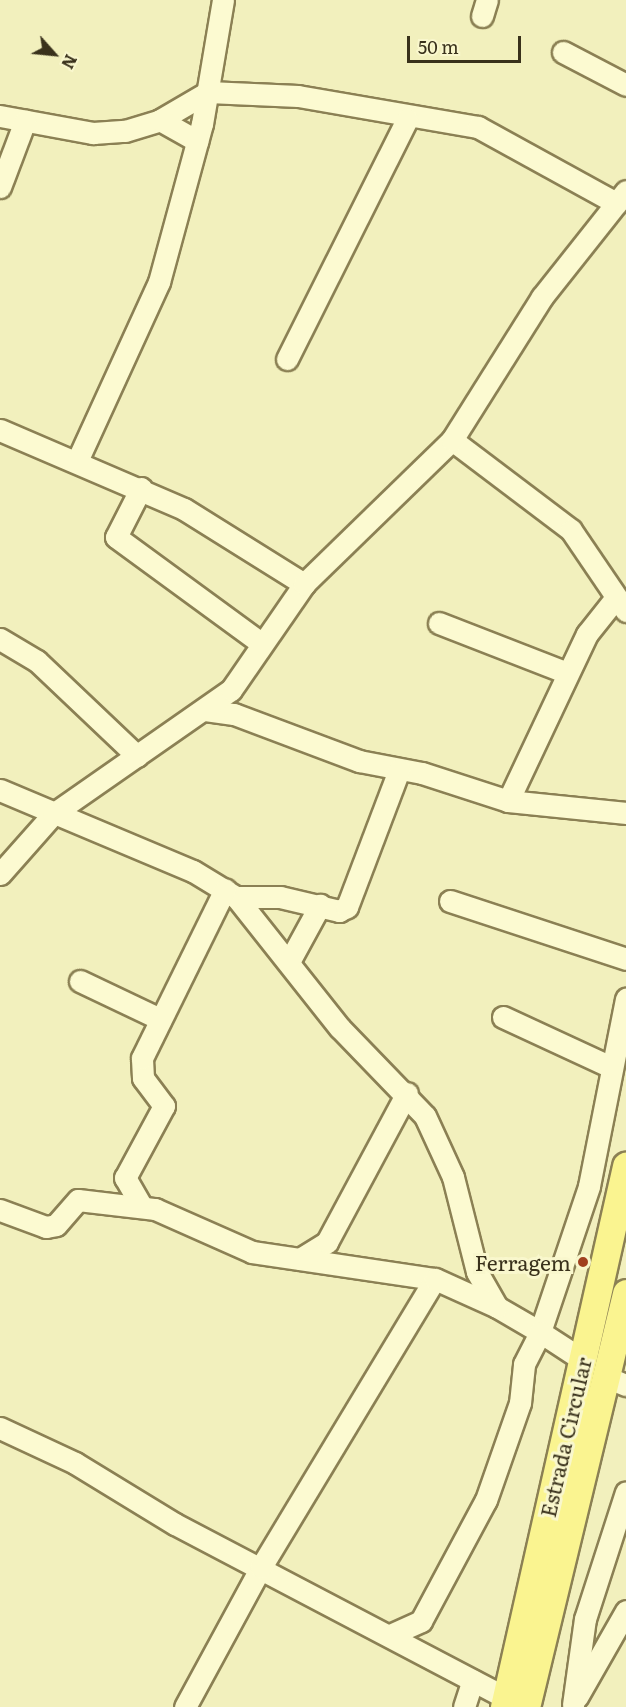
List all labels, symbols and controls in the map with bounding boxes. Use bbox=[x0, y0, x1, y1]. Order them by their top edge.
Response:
north arrow bbox=[24, 24, 84, 84]
scale bar bbox=[410, 24, 524, 62]
text: 50 m bbox=[418, 33, 459, 60]
text: N bbox=[56, 51, 84, 74]
place label: Ferragem bbox=[475, 1249, 571, 1275]
marker: Ferragem bbox=[576, 1255, 590, 1269]
street label: Estrada Circular bbox=[534, 1355, 596, 1519]

